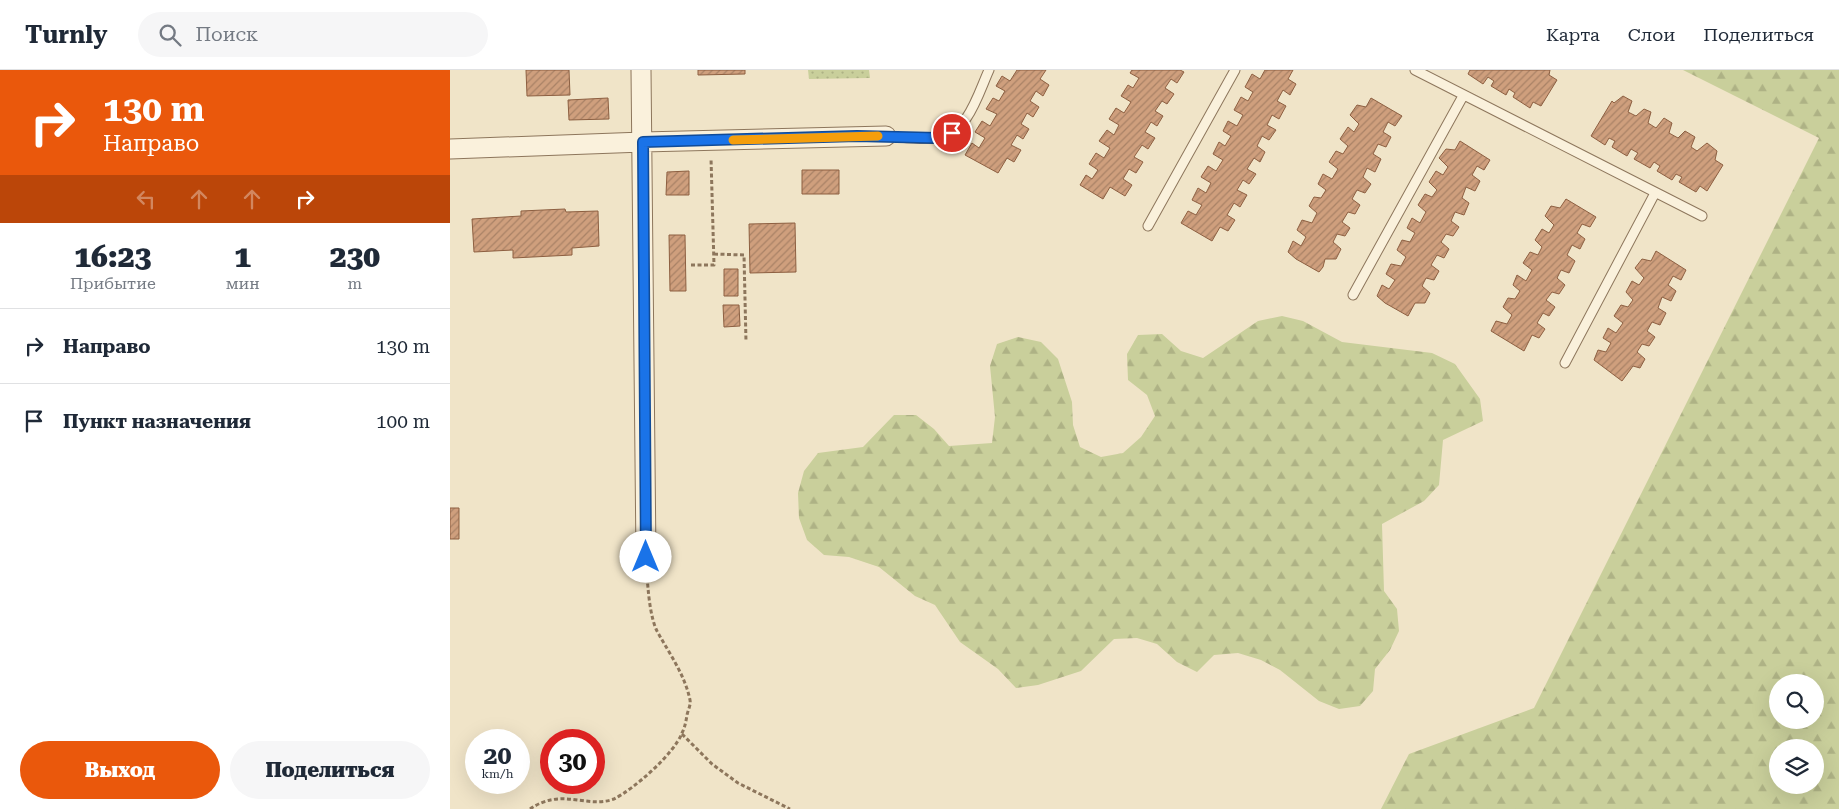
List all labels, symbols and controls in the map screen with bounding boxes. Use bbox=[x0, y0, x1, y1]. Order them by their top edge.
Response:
search box bbox=[138, 12, 488, 57]
text: Turnly bbox=[25, 21, 108, 49]
icon: search bbox=[156, 21, 184, 49]
text: Поиск bbox=[196, 23, 258, 46]
text: Карта bbox=[1546, 24, 1600, 45]
text: Слои bbox=[1628, 24, 1675, 45]
text: Поделиться bbox=[1703, 24, 1814, 45]
text: 130 m bbox=[103, 89, 204, 130]
icon: right bbox=[20, 90, 85, 155]
pin bbox=[931, 112, 973, 154]
icon: arrive bbox=[938, 119, 966, 147]
text: Направо bbox=[103, 131, 199, 156]
icon: left bbox=[132, 185, 160, 213]
icon: ahead bbox=[185, 185, 213, 213]
icon: ahead bbox=[238, 185, 266, 213]
icon: right bbox=[291, 185, 319, 213]
text: 16:23 bbox=[74, 239, 151, 274]
text: 1 bbox=[234, 239, 251, 274]
text: 230 bbox=[330, 239, 380, 274]
text: Прибытие bbox=[70, 274, 156, 293]
text: мин bbox=[226, 274, 260, 293]
text: m bbox=[348, 274, 362, 293]
icon: right bbox=[20, 332, 48, 360]
text: Направо bbox=[63, 335, 150, 358]
text: 130 m bbox=[376, 335, 430, 358]
icon: arrive bbox=[20, 407, 48, 435]
text: Пункт назначения bbox=[63, 410, 251, 433]
text: 100 m bbox=[376, 410, 430, 433]
position arrow bbox=[619, 530, 671, 582]
map controls bbox=[1769, 674, 1824, 794]
button: search bbox=[1769, 674, 1824, 729]
speed limit sign: 30 bbox=[540, 729, 605, 794]
button: layers bbox=[1769, 739, 1824, 794]
button: Выход bbox=[20, 741, 220, 799]
button: Поделиться bbox=[230, 741, 430, 799]
text: 20 bbox=[483, 741, 512, 770]
text: km/h bbox=[481, 767, 514, 781]

